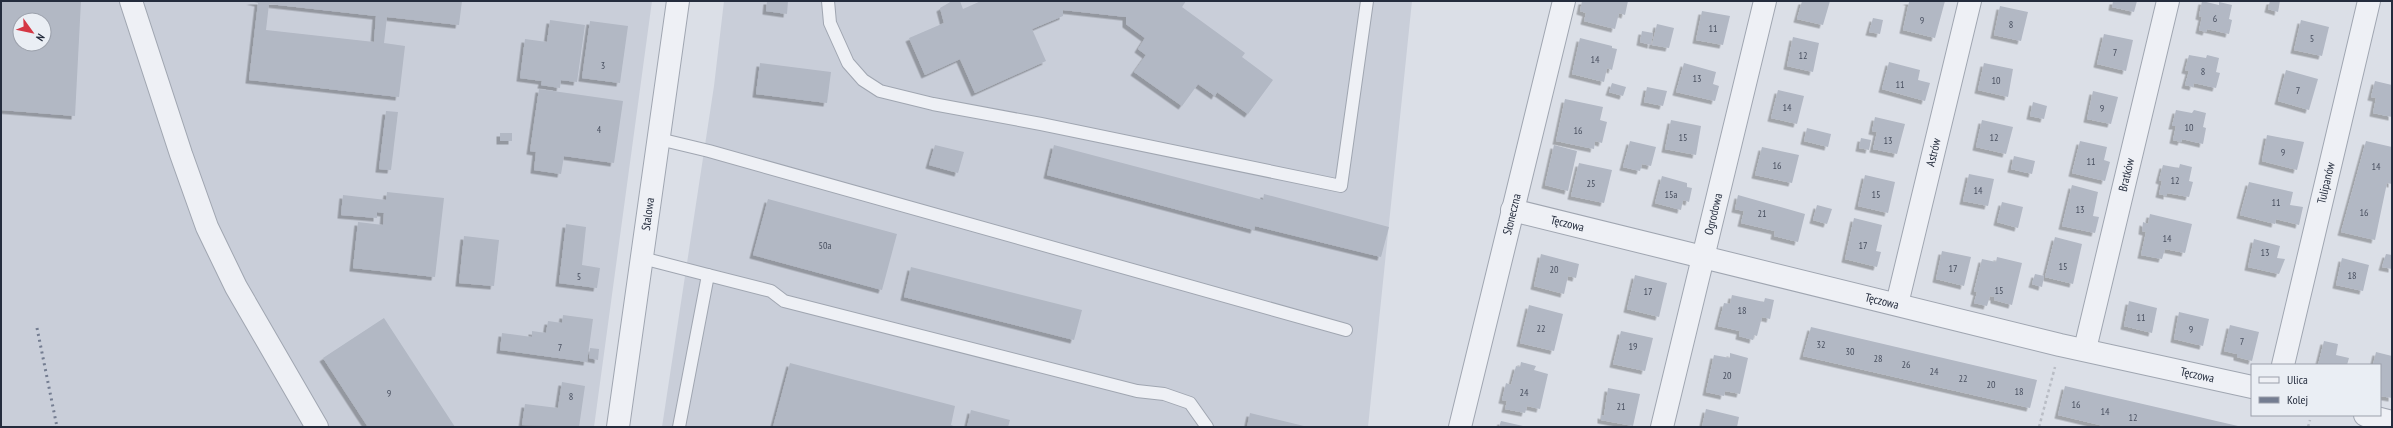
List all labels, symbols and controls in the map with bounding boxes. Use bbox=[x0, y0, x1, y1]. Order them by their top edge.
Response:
north arrow bbox=[12, 12, 52, 52]
house number: 6 bbox=[2213, 12, 2218, 25]
house number: 9 bbox=[1920, 14, 1924, 27]
house number: 8 bbox=[2009, 18, 2013, 31]
house number: 11 bbox=[1709, 22, 1718, 35]
text: N bbox=[33, 31, 48, 44]
house number: 5 bbox=[2310, 32, 2314, 45]
house number: 7 bbox=[2113, 46, 2117, 59]
house number: 12 bbox=[1799, 49, 1808, 62]
house number: 14 bbox=[1591, 53, 1600, 66]
house number: 3 bbox=[601, 59, 605, 72]
house number: 8 bbox=[2201, 65, 2205, 78]
house number: 13 bbox=[1693, 72, 1702, 85]
house number: 10 bbox=[1992, 74, 2001, 87]
house number: 11 bbox=[1896, 78, 1905, 91]
house number: 7 bbox=[2296, 84, 2300, 97]
house number: 14 bbox=[1783, 101, 1792, 114]
house number: 9 bbox=[2100, 102, 2104, 115]
house number: 10 bbox=[2185, 121, 2194, 134]
house number: 4 bbox=[597, 123, 602, 136]
house number: 16 bbox=[1574, 124, 1583, 137]
house number: 15 bbox=[1679, 131, 1688, 144]
house number: 12 bbox=[1990, 131, 1999, 144]
house number: 13 bbox=[1884, 134, 1893, 147]
street label: Astrów bbox=[1922, 136, 1944, 168]
house number: 9 bbox=[2281, 146, 2285, 159]
house number: 11 bbox=[2087, 155, 2096, 168]
street label: Bratków bbox=[2115, 156, 2137, 193]
house number: 16 bbox=[1773, 159, 1782, 172]
street label: Tulipanów bbox=[2313, 160, 2338, 205]
house number: 14 bbox=[2372, 160, 2381, 173]
house number: 12 bbox=[2171, 174, 2180, 187]
house number: 25 bbox=[1587, 177, 1596, 190]
house number: 14 bbox=[1974, 184, 1983, 197]
house number: 15a bbox=[1665, 188, 1678, 201]
house number: 15 bbox=[1872, 188, 1881, 201]
street label: Ogrodowa bbox=[1701, 191, 1725, 236]
street label: Słoneczna bbox=[1499, 192, 1524, 236]
street label: Stalowa bbox=[638, 196, 657, 231]
house number: 11 bbox=[2272, 196, 2281, 209]
house number: 13 bbox=[2076, 203, 2085, 216]
house number: 16 bbox=[2360, 206, 2369, 219]
house number: 21 bbox=[1758, 207, 1767, 220]
street label: Tęczowa bbox=[1549, 212, 1586, 235]
house number: 14 bbox=[2163, 232, 2172, 245]
house number: 50a bbox=[819, 239, 832, 252]
house number: 17 bbox=[1859, 239, 1868, 252]
house number: 13 bbox=[2261, 246, 2270, 259]
house number: 15 bbox=[2059, 260, 2068, 273]
house number: 17 bbox=[1949, 262, 1958, 275]
house number: 20 bbox=[1550, 263, 1559, 276]
house number: 18 bbox=[2348, 269, 2357, 282]
house number: 5 bbox=[577, 270, 581, 283]
house number: 15 bbox=[1995, 284, 2004, 297]
house number: 17 bbox=[1644, 285, 1653, 298]
street label: Tęczowa bbox=[1864, 289, 1901, 312]
house number: 18 bbox=[1738, 304, 1747, 317]
house number: 11 bbox=[2137, 311, 2146, 324]
house number: 22 bbox=[1537, 322, 1546, 335]
house number: 9 bbox=[2189, 323, 2193, 336]
house number: 7 bbox=[2240, 335, 2244, 348]
house number: 32 bbox=[1817, 338, 1826, 351]
house number: 19 bbox=[1629, 340, 1638, 353]
house number: 7 bbox=[558, 341, 562, 354]
house number: 30 bbox=[1846, 345, 1855, 358]
house number: 28 bbox=[1874, 352, 1883, 365]
house number: 26 bbox=[1902, 358, 1911, 371]
street label: Tęczowa bbox=[2179, 364, 2216, 386]
legend bbox=[2251, 364, 2381, 416]
house number: 24 bbox=[1930, 365, 1939, 378]
house number: 20 bbox=[1723, 369, 1732, 382]
house number: 22 bbox=[1959, 372, 1968, 385]
text: Ulica bbox=[2287, 372, 2308, 387]
house number: 20 bbox=[1987, 378, 1996, 391]
house number: 18 bbox=[2015, 385, 2024, 398]
house number: 24 bbox=[1520, 386, 1529, 399]
house number: 9 bbox=[387, 387, 391, 400]
house number: 8 bbox=[569, 390, 573, 403]
text: Kolej bbox=[2287, 392, 2308, 407]
house number: 16 bbox=[2072, 398, 2081, 411]
house number: 21 bbox=[1617, 400, 1626, 413]
house number: 14 bbox=[2101, 405, 2110, 418]
house number: 12 bbox=[2129, 411, 2138, 424]

